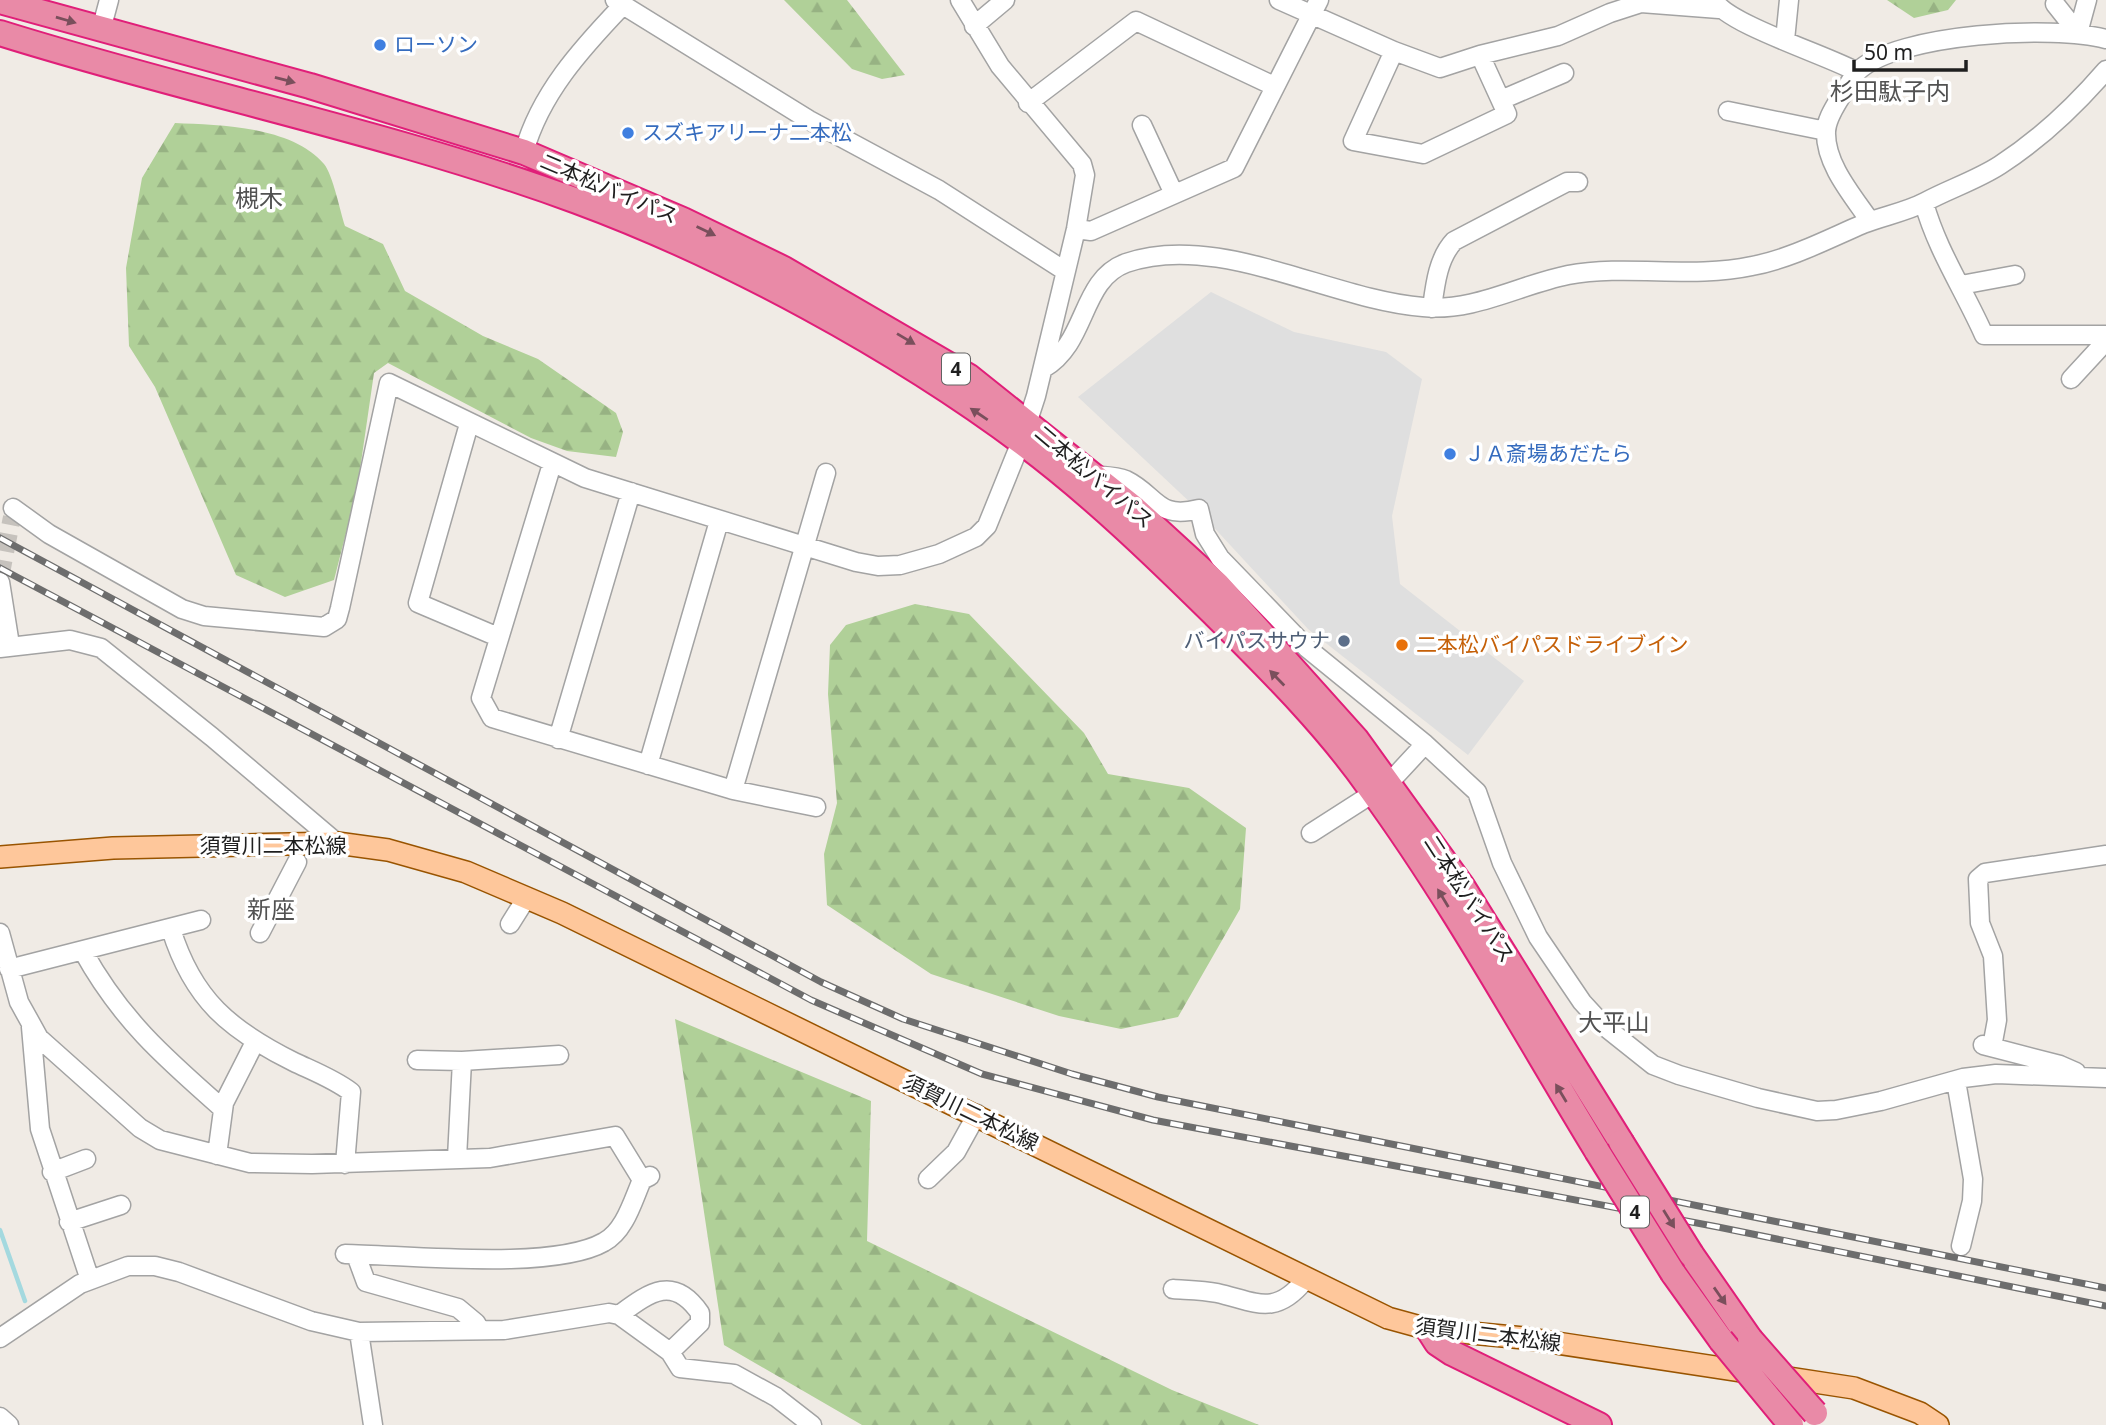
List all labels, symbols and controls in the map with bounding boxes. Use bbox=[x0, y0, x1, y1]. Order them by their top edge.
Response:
one-way arrow bbox=[55, 16, 76, 26]
scale bar bbox=[1854, 28, 1966, 72]
place label: ローソン bbox=[394, 30, 478, 58]
marker: ローソン bbox=[372, 37, 388, 53]
text: 50 m bbox=[1864, 38, 1913, 66]
district label: 杉田駄子内 bbox=[1830, 74, 1950, 107]
one-way arrow bbox=[275, 75, 296, 85]
place label: スズキアリーナ二本松 bbox=[642, 118, 852, 146]
marker: スズキアリーナ二本松 bbox=[620, 125, 636, 141]
street label: 二本松バイパス bbox=[536, 147, 682, 230]
district label: 槻木 bbox=[235, 181, 283, 214]
one-way arrow bbox=[696, 226, 716, 237]
one-way arrow bbox=[896, 333, 915, 346]
road number: 4 bbox=[942, 354, 970, 384]
one-way arrow bbox=[970, 407, 988, 421]
street label: 二本松バイパス bbox=[1029, 418, 1160, 534]
place label: ＪＡ斎場あだたら bbox=[1464, 439, 1632, 467]
marker: ＪＡ斎場あだたら bbox=[1442, 446, 1458, 462]
place label: バイパスサウナ bbox=[1183, 626, 1330, 654]
place label: 二本松バイパスドライブイン bbox=[1416, 630, 1689, 658]
marker: バイパスサウナ bbox=[1336, 633, 1352, 649]
marker: 二本松バイパスドライブイン bbox=[1394, 637, 1410, 653]
one-way arrow bbox=[1270, 670, 1286, 687]
street label: 二本松バイパス bbox=[1418, 829, 1522, 968]
street label: 須賀川二本松線 bbox=[200, 831, 347, 859]
one-way arrow bbox=[1436, 889, 1449, 908]
district label: 新座 bbox=[247, 892, 295, 925]
district label: 大平山 bbox=[1578, 1005, 1650, 1038]
street label: 須賀川二本松線 bbox=[899, 1067, 1044, 1157]
one-way arrow bbox=[1555, 1083, 1568, 1102]
road number: 4 bbox=[1621, 1196, 1649, 1228]
one-way arrow bbox=[1662, 1209, 1675, 1228]
one-way arrow bbox=[1713, 1287, 1727, 1305]
street label: 須賀川二本松線 bbox=[1413, 1311, 1563, 1357]

